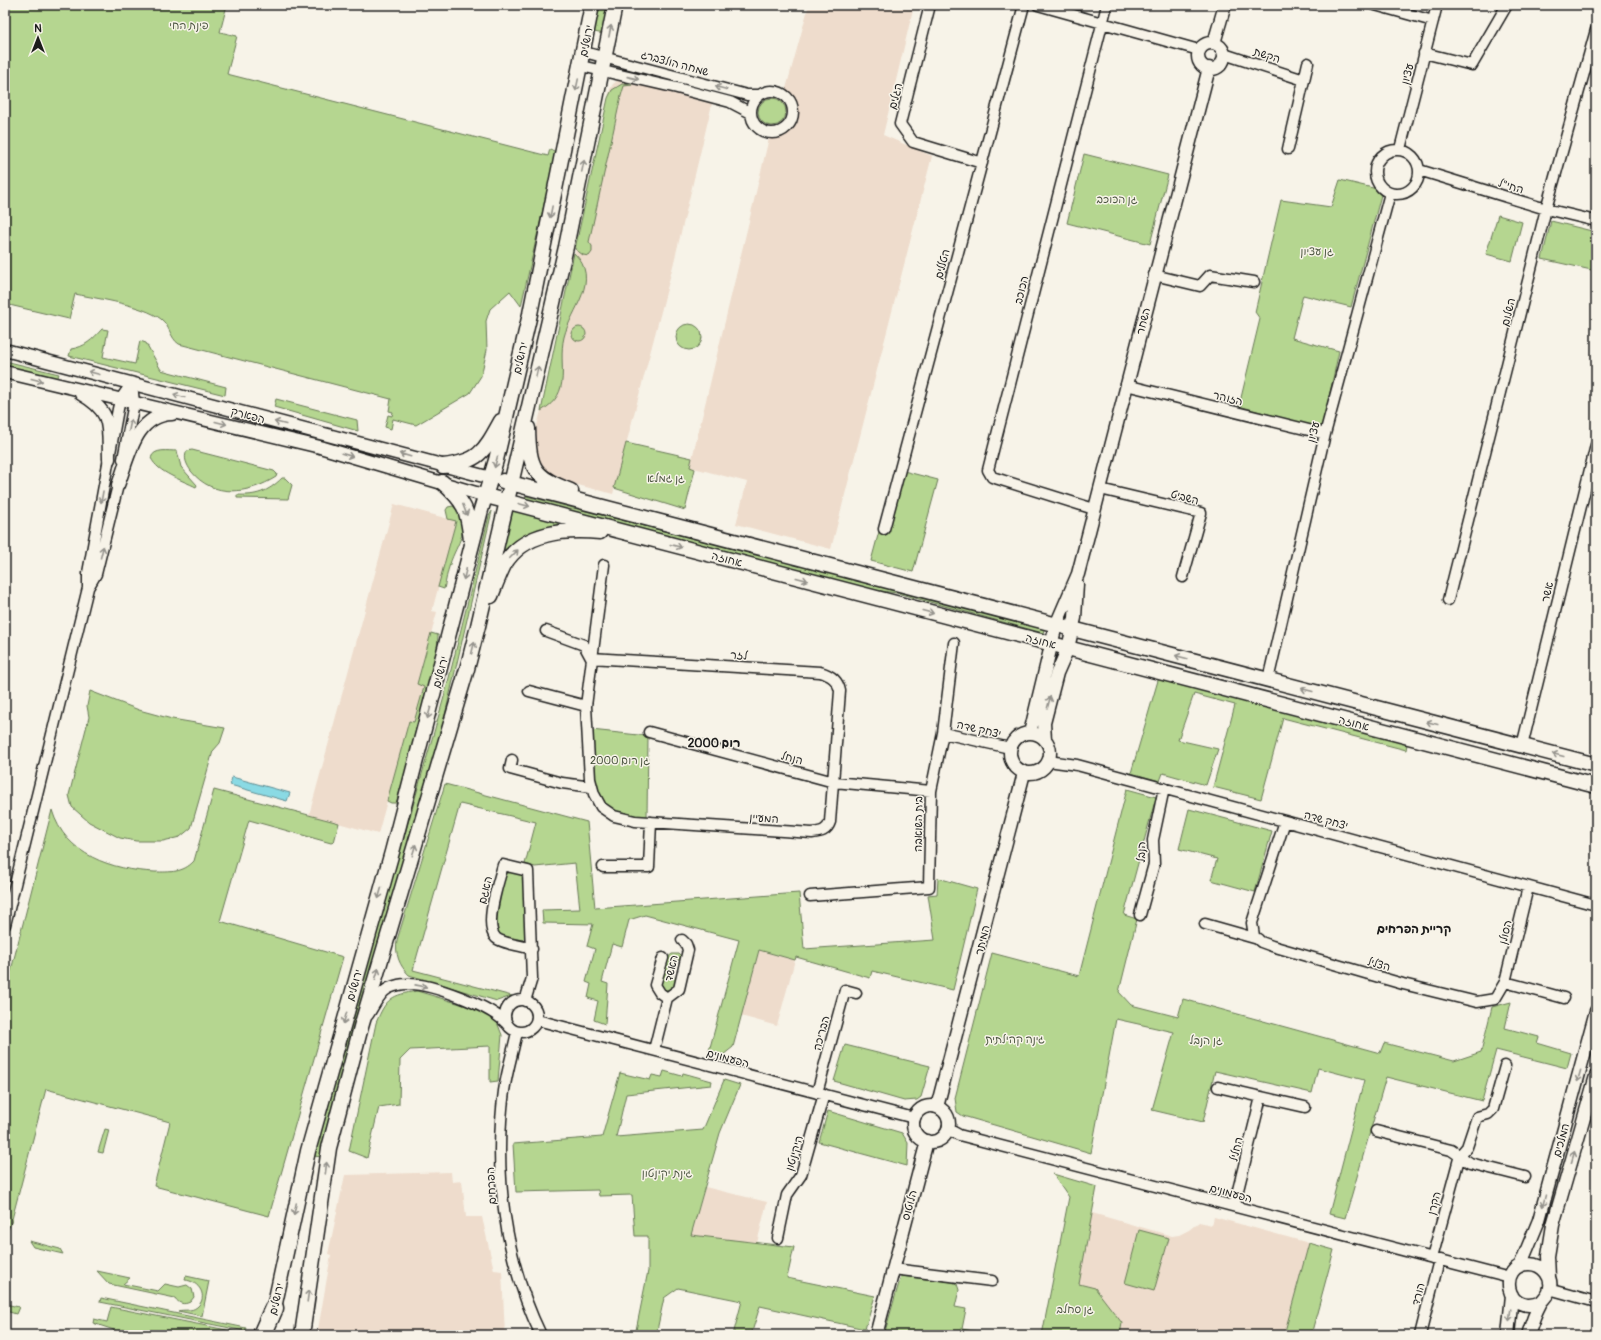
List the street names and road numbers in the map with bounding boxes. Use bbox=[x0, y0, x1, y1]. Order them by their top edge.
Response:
street label: ירושלים bbox=[577, 24, 596, 58]
street label: הקשת bbox=[1251, 45, 1282, 66]
street label: שמחה הולצברג bbox=[639, 48, 711, 79]
street label: עציון bbox=[1399, 62, 1417, 86]
street label: הגלים bbox=[886, 82, 905, 111]
street label: החי"ל bbox=[1497, 176, 1525, 196]
street label: הטללים bbox=[932, 248, 953, 281]
street label: הכוכב bbox=[1012, 275, 1031, 306]
street label: השלום bbox=[1499, 297, 1518, 328]
street label: השחר bbox=[1134, 306, 1153, 336]
street label: ירושלים bbox=[511, 341, 530, 375]
street label: הזוהר bbox=[1212, 388, 1244, 408]
street label: הפארק bbox=[229, 405, 266, 426]
street label: עציון bbox=[1305, 420, 1323, 444]
street label: השביט bbox=[1169, 487, 1200, 507]
street label: אחוזה bbox=[710, 549, 744, 570]
street label: אשר bbox=[1539, 580, 1556, 604]
street label: אחוזה bbox=[1024, 631, 1058, 652]
street label: לזר bbox=[730, 648, 749, 663]
street label: ירושלים bbox=[430, 655, 451, 689]
street label: אחוזה bbox=[1337, 713, 1371, 734]
street label: יצחק שדה bbox=[955, 718, 1002, 741]
street label: הנחל bbox=[780, 749, 804, 768]
street label: בית השואבה bbox=[912, 796, 925, 852]
street label: יצחק שדה bbox=[1302, 808, 1349, 833]
street label: המעיין bbox=[749, 811, 779, 826]
street label: הנבל bbox=[1135, 841, 1148, 863]
street label: האגם bbox=[476, 875, 495, 905]
street label: הסולן bbox=[1496, 919, 1515, 946]
street label: המיתר bbox=[972, 924, 992, 957]
street label: האשד bbox=[662, 954, 681, 983]
street label: הצליל bbox=[1366, 955, 1392, 974]
street label: ירושלים bbox=[344, 968, 365, 1002]
street label: הבריכה bbox=[811, 1014, 832, 1052]
street label: הפעמונים bbox=[705, 1047, 751, 1070]
street label: המלכים bbox=[1550, 1122, 1572, 1159]
street label: היקינטון bbox=[783, 1134, 806, 1172]
street label: החליל bbox=[1227, 1136, 1246, 1163]
street label: הפרחים bbox=[484, 1167, 499, 1205]
street label: הפעמונים bbox=[1208, 1182, 1254, 1205]
street label: הלוטוס bbox=[899, 1188, 920, 1222]
street label: הקרן bbox=[1425, 1190, 1444, 1216]
street label: הורד bbox=[1409, 1281, 1428, 1307]
street label: ירושלים bbox=[267, 1282, 286, 1316]

